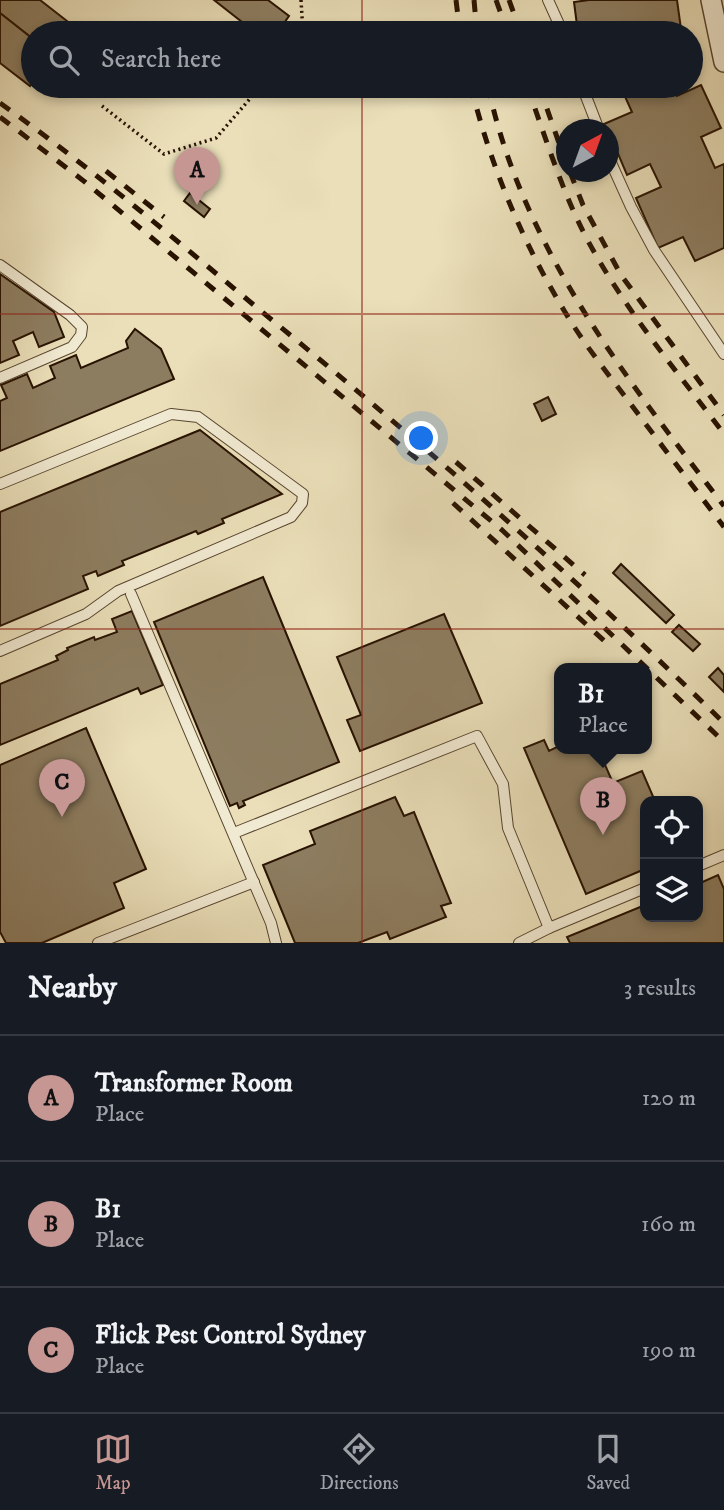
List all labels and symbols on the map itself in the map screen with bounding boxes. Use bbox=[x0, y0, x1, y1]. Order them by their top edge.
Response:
north arrow bbox=[556, 119, 619, 182]
pin: A bbox=[174, 147, 220, 205]
your location bbox=[404, 421, 438, 455]
pin: C bbox=[39, 759, 85, 817]
pin: B bbox=[580, 777, 626, 835]

